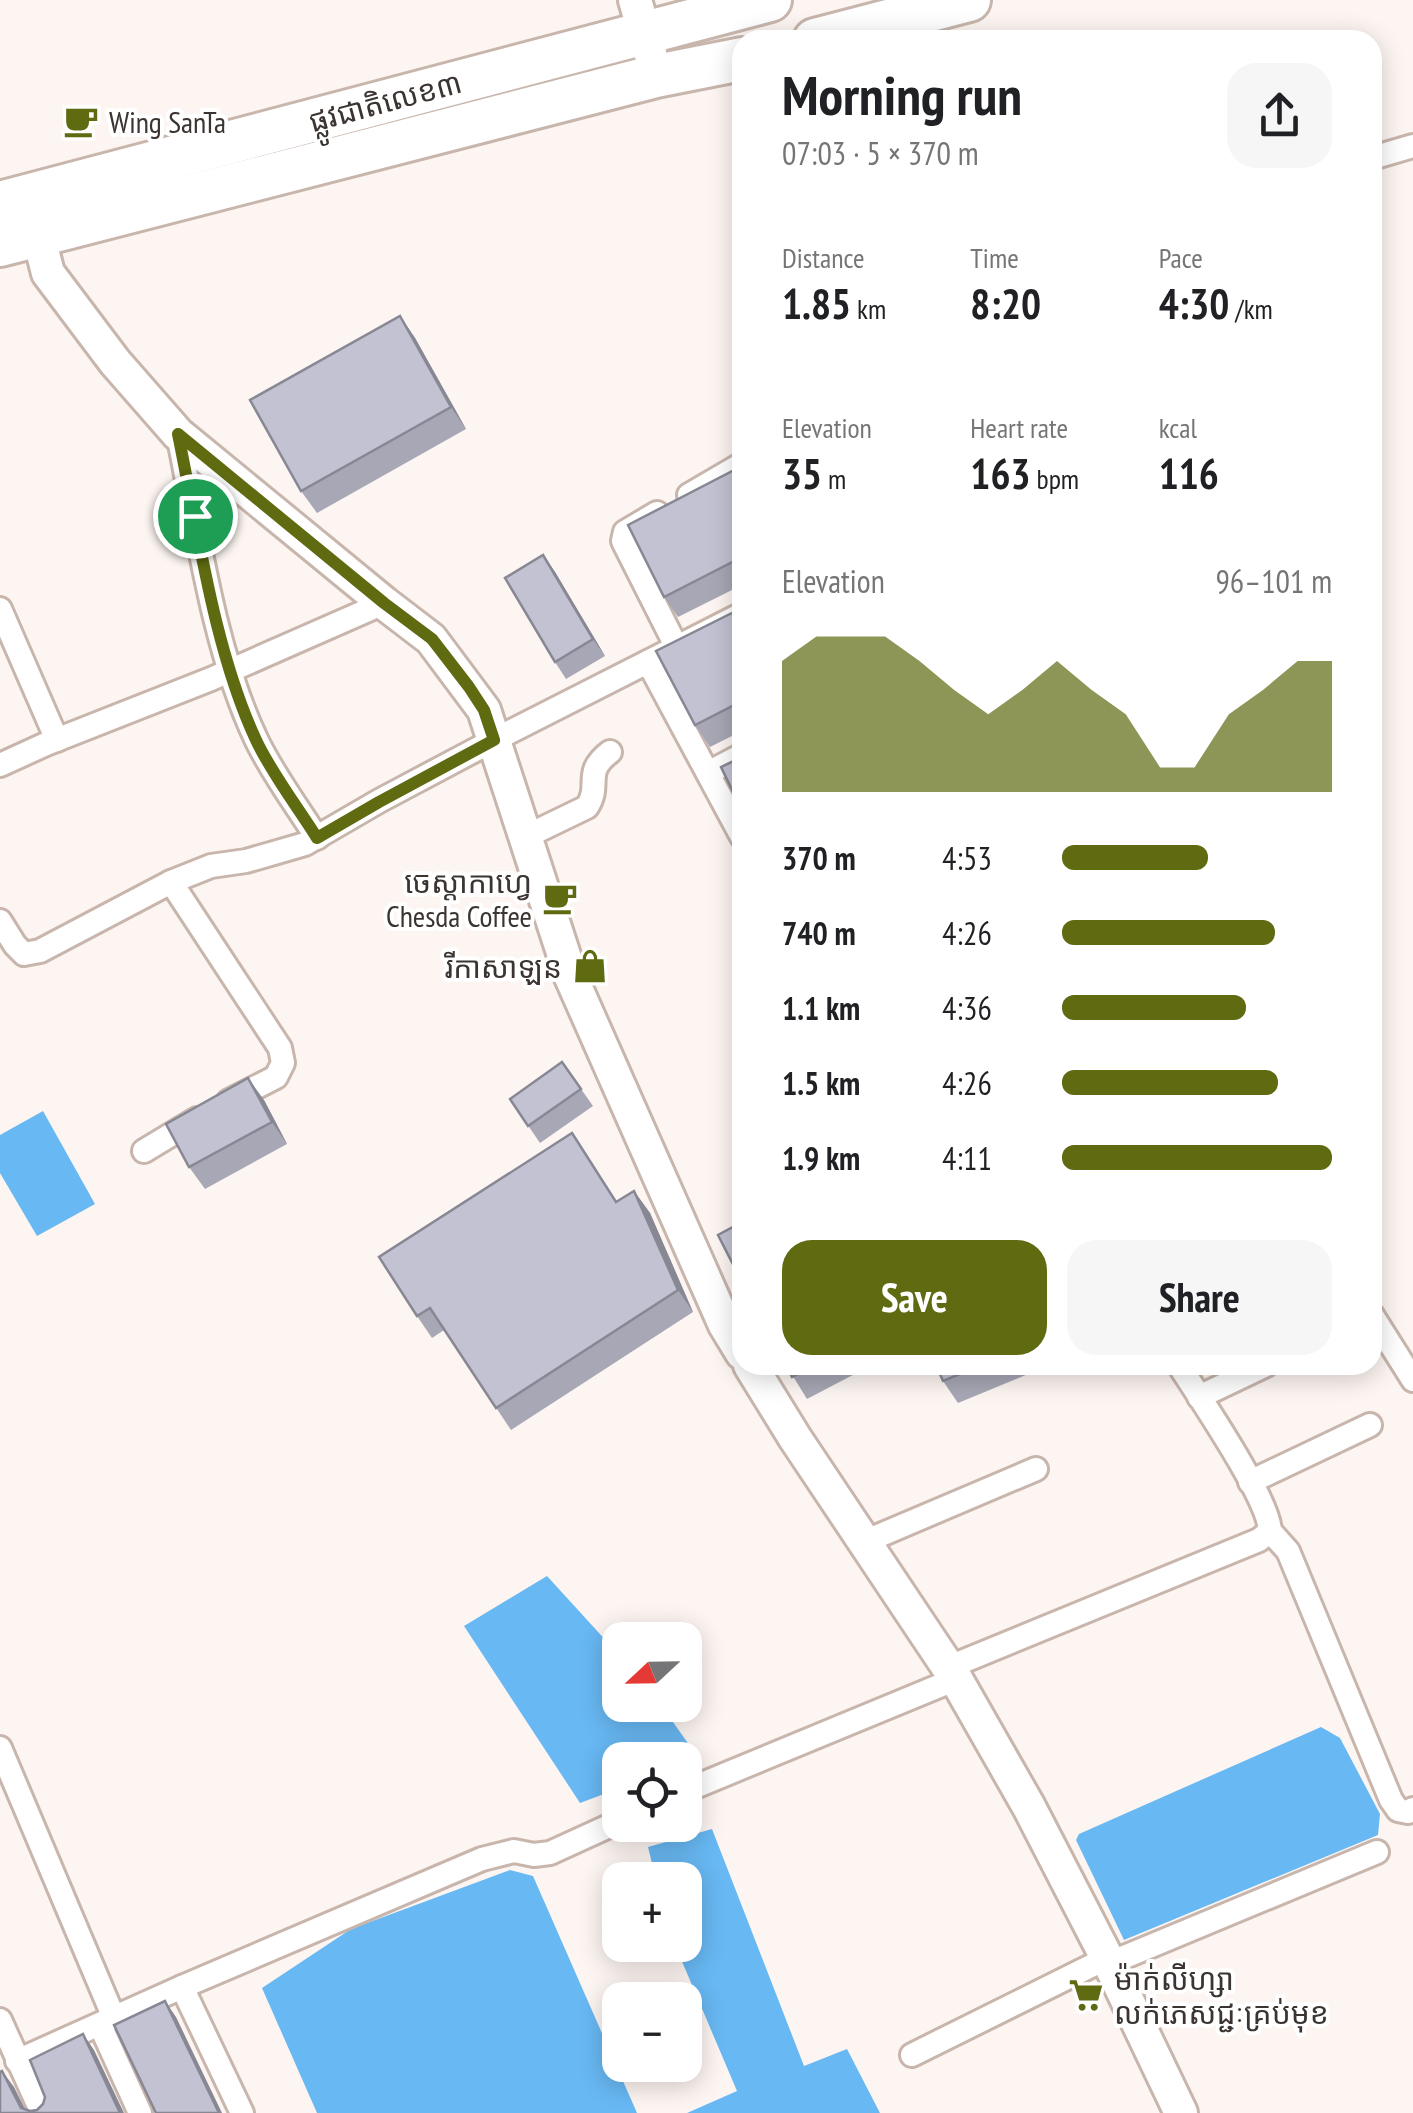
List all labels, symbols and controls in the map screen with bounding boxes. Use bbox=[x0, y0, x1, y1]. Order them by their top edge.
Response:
text: Morning run bbox=[782, 59, 1022, 130]
street label: ផ្លូវជាតិលេខ៣ bbox=[304, 62, 468, 148]
button: share bbox=[1227, 63, 1332, 168]
cafe icon: Wing SanTa bbox=[62, 102, 100, 140]
place label: Wing SanTa bbox=[109, 102, 226, 141]
text: 07:03 · 5 × 370 m bbox=[782, 132, 979, 174]
text: Distance bbox=[782, 239, 865, 276]
text: Time bbox=[970, 239, 1019, 276]
text: Pace bbox=[1159, 239, 1203, 276]
text: 1.85 bbox=[782, 276, 851, 331]
text: 8:20 bbox=[970, 276, 1041, 331]
text: 4:30 bbox=[1159, 276, 1229, 331]
text: km bbox=[851, 290, 886, 327]
text: /km bbox=[1229, 290, 1273, 327]
text: Elevation bbox=[782, 409, 872, 446]
text: Heart rate bbox=[970, 409, 1068, 446]
text: kcal bbox=[1159, 409, 1197, 446]
text: 35 bbox=[782, 446, 822, 501]
text: 163 bbox=[970, 446, 1031, 501]
text: 116 bbox=[1159, 446, 1219, 501]
text: m bbox=[822, 460, 846, 497]
text: bpm bbox=[1031, 460, 1079, 497]
pin bbox=[153, 474, 238, 559]
icon: arrive bbox=[168, 489, 223, 544]
text: Elevation bbox=[782, 560, 885, 602]
text: 96–101 m bbox=[1215, 560, 1332, 602]
text: 370 m bbox=[782, 837, 856, 879]
text: 4:53 bbox=[942, 837, 992, 879]
place label: ចេស្ដាកាហ្វេ Chesda Coffee bbox=[386, 862, 532, 935]
cafe icon: ចេស្ដាកាហ្វេ Chesda Coffee bbox=[541, 879, 579, 917]
text: 740 m bbox=[782, 912, 856, 954]
text: 4:26 bbox=[942, 912, 992, 954]
place label: រីកាសាឡន bbox=[444, 947, 562, 986]
shop icon: រីកាសាឡន bbox=[571, 947, 609, 985]
text: 1.1 km bbox=[782, 987, 860, 1029]
text: 4:36 bbox=[942, 987, 992, 1029]
text: 1.5 km bbox=[782, 1062, 860, 1104]
text: 4:26 bbox=[942, 1062, 992, 1104]
text: 1.9 km bbox=[782, 1137, 860, 1179]
text: 4:11 bbox=[942, 1137, 992, 1179]
button: Save bbox=[782, 1240, 1047, 1355]
button: Share bbox=[1067, 1240, 1332, 1355]
north arrow bbox=[602, 1622, 702, 1722]
map controls bbox=[602, 1622, 702, 2082]
button: locate bbox=[602, 1742, 702, 1842]
button: + bbox=[602, 1862, 702, 1962]
place label: ម៉ាក់លីហ្សា លក់ភេសជ្ជៈគ្រប់មុខ bbox=[1114, 1959, 1329, 2032]
supermarket icon: ម៉ាក់លីហ្សា លក់ភេសជ្ជៈគ្រប់មុខ bbox=[1067, 1976, 1105, 2014]
button: − bbox=[602, 1982, 702, 2082]

